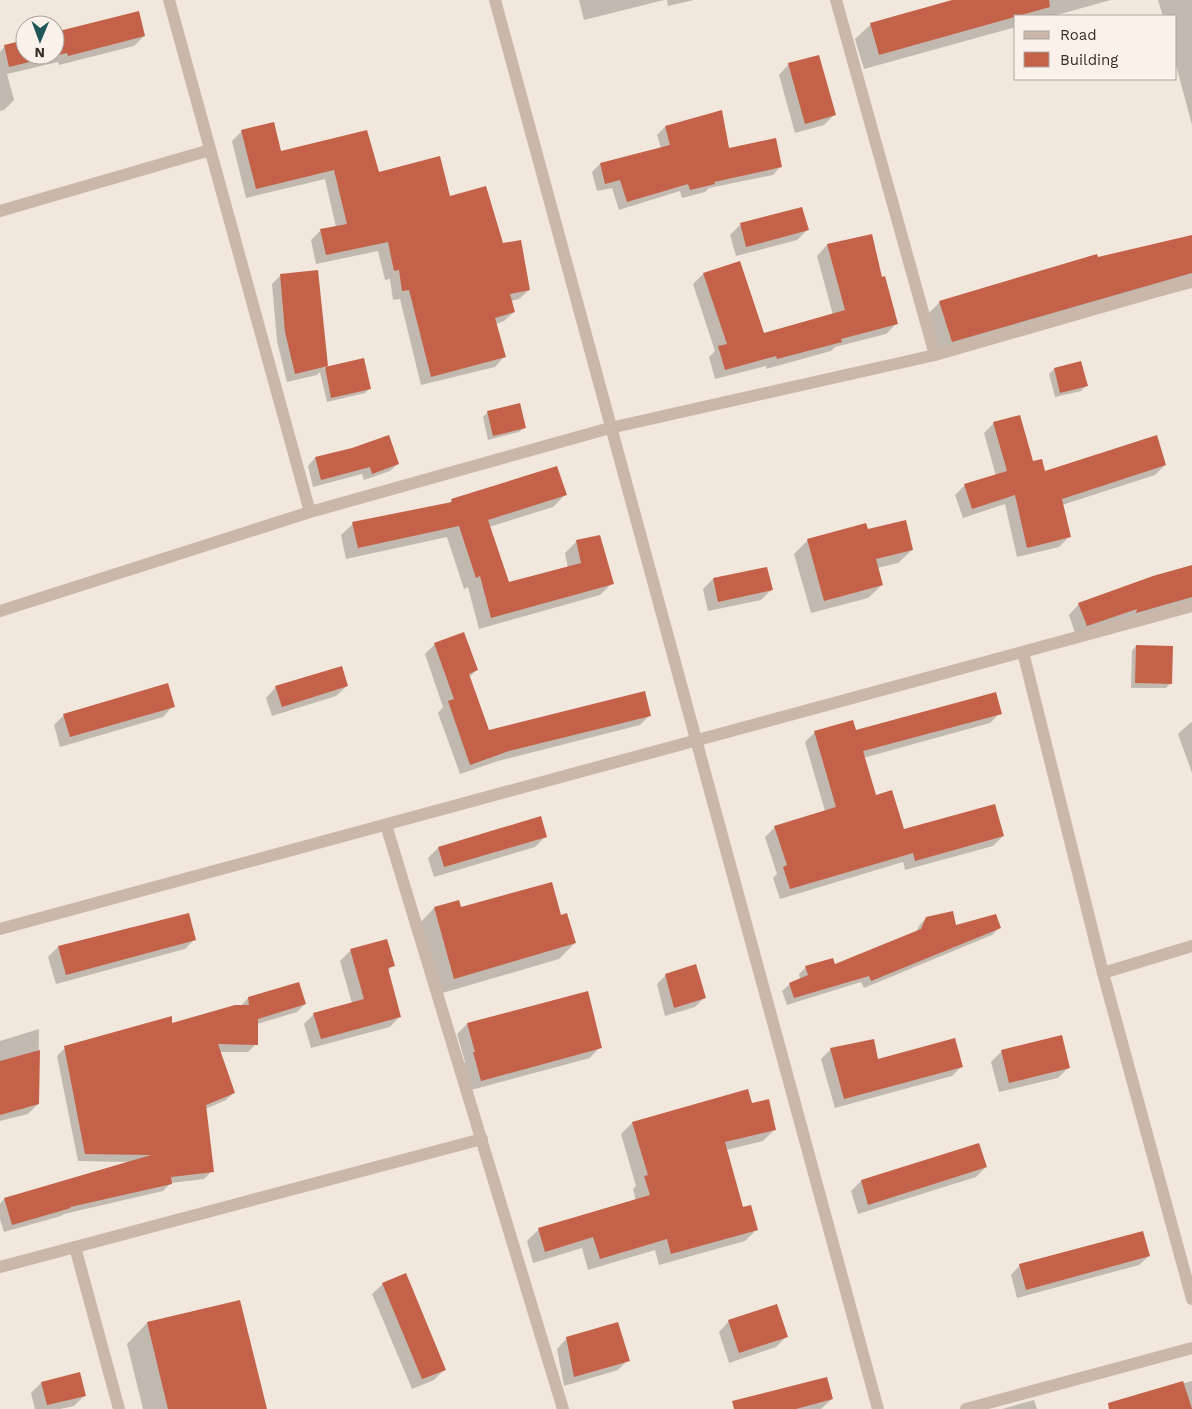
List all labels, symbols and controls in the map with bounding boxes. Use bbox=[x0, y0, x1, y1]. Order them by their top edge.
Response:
north arrow bbox=[15, 15, 65, 65]
legend bbox=[1014, 15, 1177, 80]
text: Road bbox=[1060, 26, 1097, 44]
text: N bbox=[34, 45, 45, 61]
text: Building bbox=[1060, 51, 1118, 69]

